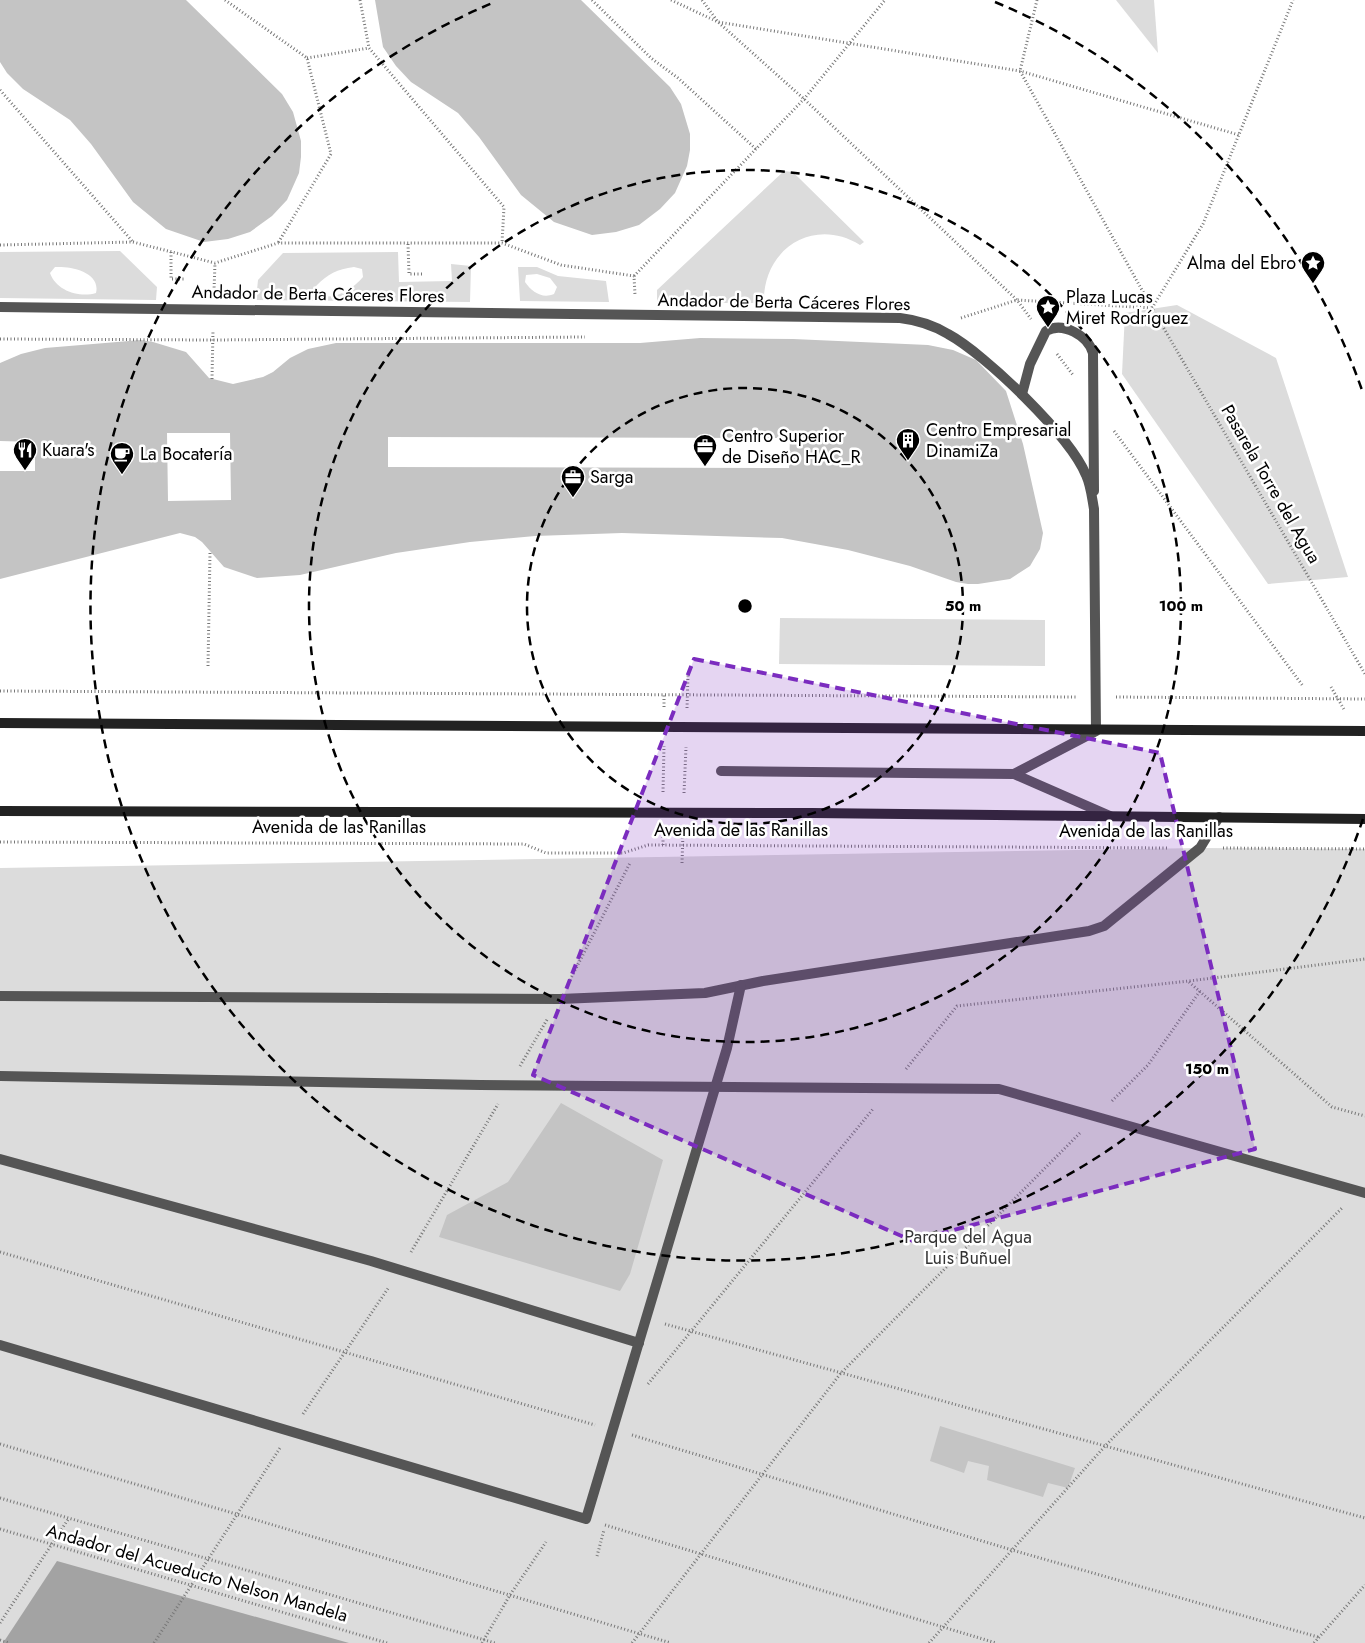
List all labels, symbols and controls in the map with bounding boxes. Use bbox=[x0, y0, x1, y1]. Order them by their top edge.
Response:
place label: Alma del Ebro bbox=[1187, 250, 1296, 276]
place icon: Alma del Ebro bbox=[1300, 250, 1326, 284]
street label: Andador de Berta Cáceres Flores bbox=[191, 279, 445, 309]
place label: Plaza Lucas Miret Rodríguez bbox=[1066, 284, 1189, 331]
street label: Andador de Berta Cáceres Flores bbox=[657, 287, 911, 317]
place icon: Plaza Lucas Miret Rodríguez bbox=[1035, 294, 1061, 328]
street label: Pasarela Torre del Agua bbox=[1215, 400, 1327, 568]
place label: Centro Empresarial DinamiZa bbox=[926, 417, 1071, 464]
place label: Centro Superior de Diseño HAC_R bbox=[722, 423, 861, 470]
building icon: Centro Empresarial DinamiZa bbox=[895, 427, 921, 461]
office icon: Centro Superior de Diseño HAC_R bbox=[692, 433, 718, 467]
restaurant icon: Kuara's bbox=[12, 437, 38, 471]
place label: Kuara's bbox=[42, 437, 95, 463]
cafe icon: La Bocatería bbox=[109, 441, 135, 475]
place label: La Bocatería bbox=[140, 441, 232, 467]
office icon: Sarga bbox=[560, 464, 586, 498]
place label: Sarga bbox=[590, 464, 633, 490]
text: 50 m bbox=[945, 595, 981, 617]
text: 100 m bbox=[1159, 595, 1203, 617]
centre of rings bbox=[736, 597, 754, 615]
street label: Avenida de las Ranillas bbox=[252, 814, 426, 840]
street label: Avenida de las Ranillas bbox=[654, 817, 828, 843]
street label: Avenida de las Ranillas bbox=[1059, 818, 1233, 844]
text: 150 m bbox=[1185, 1058, 1229, 1080]
park label: Parque del Agua Luis Buñuel bbox=[904, 1224, 1032, 1271]
street label: Andador del Acueducto Nelson Mandela bbox=[43, 1517, 351, 1629]

